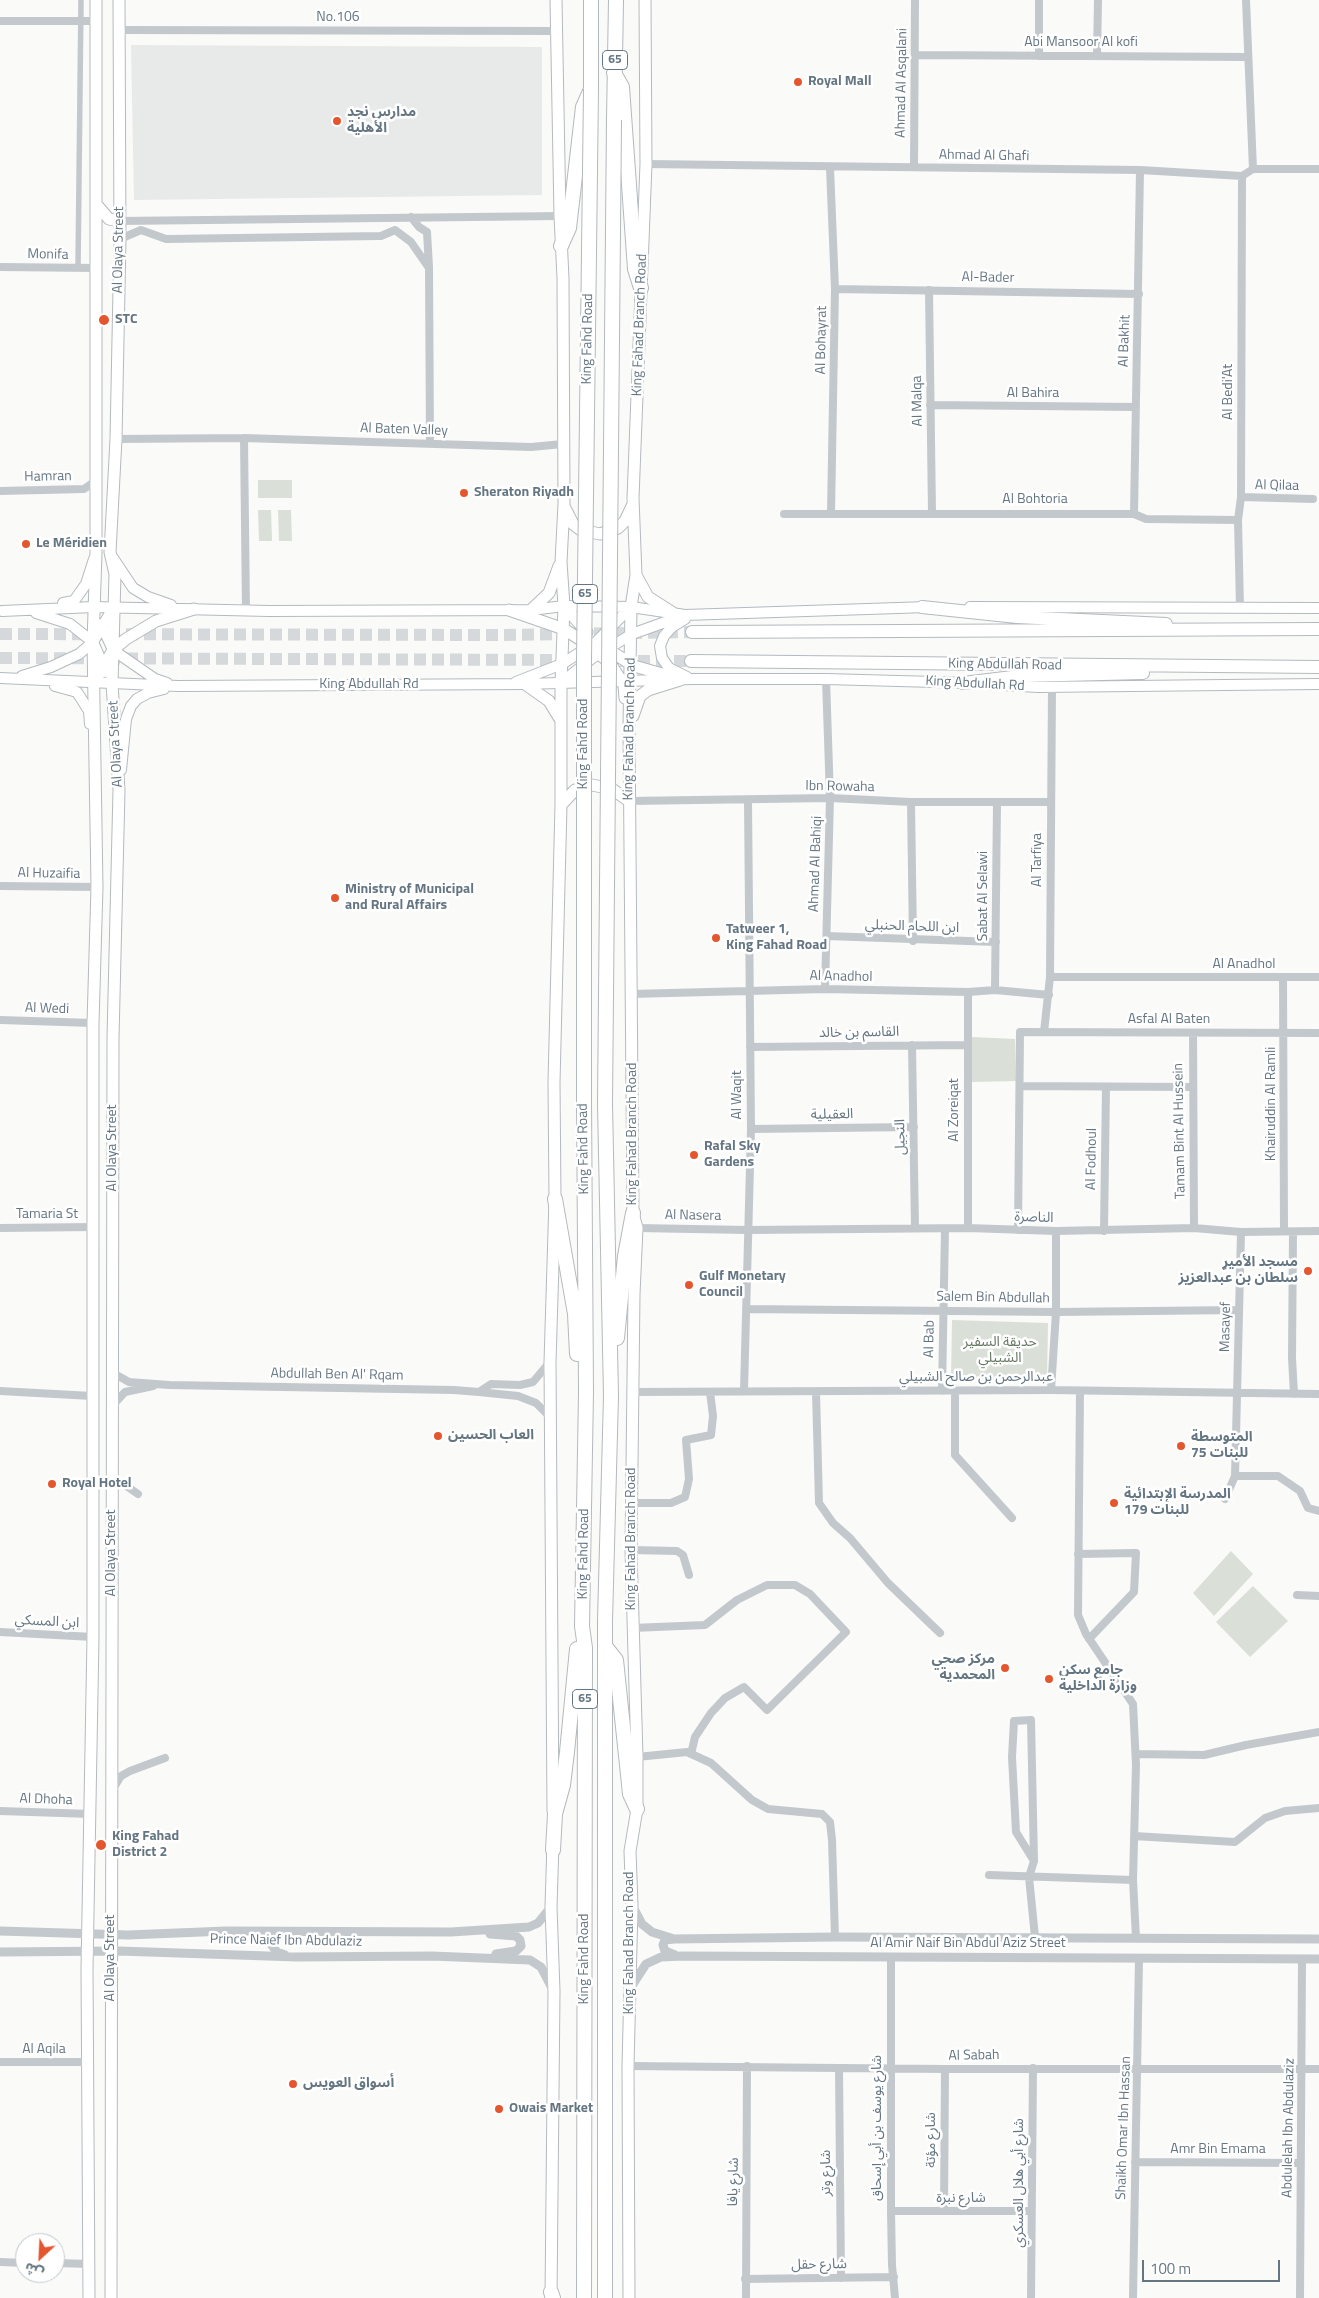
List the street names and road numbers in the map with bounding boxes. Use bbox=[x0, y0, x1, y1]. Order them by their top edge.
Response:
street label: No.106 bbox=[316, 10, 360, 26]
street label: Ahmad Al Asqalani bbox=[893, 28, 911, 138]
street label: Abi Mansoor Al kofi bbox=[1024, 35, 1138, 51]
road number: 65 bbox=[602, 50, 628, 70]
street label: Ahmad Al Ghafi bbox=[939, 147, 1029, 165]
street label: Al Olaya Street bbox=[110, 206, 128, 294]
street label: Monifa bbox=[27, 246, 69, 264]
street label: King Fahad Branch Road bbox=[629, 253, 651, 397]
street label: Al-Bader bbox=[962, 269, 1014, 287]
street label: King Fahd Road bbox=[579, 293, 597, 385]
street label: Al Bohayrat bbox=[813, 306, 831, 374]
street label: Al Bakhit bbox=[1116, 314, 1134, 368]
street label: Al Bedi'At bbox=[1221, 364, 1237, 420]
street label: Al Malqa bbox=[909, 375, 927, 427]
street label: Al Bahira bbox=[1007, 386, 1059, 402]
street label: Al Baten Valley bbox=[360, 420, 448, 440]
street label: Hamran bbox=[24, 468, 72, 486]
street label: Al Qilaa bbox=[1255, 477, 1299, 495]
street label: Al Bohtoria bbox=[1002, 492, 1068, 508]
road number: 65 bbox=[572, 584, 598, 604]
street label: King Abdullah Road bbox=[948, 656, 1062, 674]
street label: King Fahad Branch Road bbox=[620, 657, 640, 801]
street label: King Abdullah Rd bbox=[925, 673, 1025, 695]
street label: King Abdullah Rd bbox=[319, 677, 419, 693]
street label: King Fahd Road bbox=[576, 698, 592, 790]
street label: Al Olaya Street bbox=[105, 700, 127, 788]
street label: Ibn Rowaha bbox=[805, 778, 875, 796]
street label: Ahmad Al Bahiqi bbox=[806, 816, 826, 912]
street label: Al Tarfiya bbox=[1030, 833, 1046, 887]
street label: Sabat Al Selawi bbox=[976, 851, 992, 941]
street label: Al Huzaifia bbox=[18, 865, 80, 883]
street label: ابن اللحام الحنبلي bbox=[865, 917, 959, 937]
street label: Al Anadhol bbox=[1212, 957, 1276, 973]
street label: Al Anadhol bbox=[809, 968, 873, 986]
street label: Al Wedi bbox=[25, 1000, 69, 1018]
street label: Asfal Al Baten bbox=[1128, 1012, 1210, 1028]
street label: القاسم بن خالد bbox=[819, 1024, 899, 1042]
street label: Khairuddin Al Ramli bbox=[1264, 1047, 1280, 1161]
street label: King Fahad Branch Road bbox=[625, 1063, 641, 1205]
street label: Tamam Bint Al Hussein bbox=[1170, 1063, 1190, 1199]
street label: Al Waqit bbox=[730, 1070, 746, 1120]
street label: Al Zoreiqat bbox=[947, 1078, 963, 1142]
street label: King Fahd Road bbox=[575, 1103, 593, 1195]
street label: Al Olaya Street bbox=[105, 1105, 121, 1191]
street label: العقيلية bbox=[811, 1106, 853, 1124]
street label: النجيل bbox=[892, 1119, 910, 1155]
street label: Al Fodhoul bbox=[1083, 1128, 1101, 1190]
street label: Tamaria St bbox=[16, 1207, 78, 1223]
street label: Al Nasera bbox=[665, 1207, 721, 1225]
street label: الناصرة bbox=[1014, 1209, 1054, 1227]
street label: Salem Bin Abdullah bbox=[936, 1289, 1050, 1307]
street label: Masayef bbox=[1217, 1302, 1235, 1352]
street label: Al Bab bbox=[921, 1320, 939, 1358]
street label: Abdullah Ben Al' Rqam bbox=[270, 1365, 404, 1385]
street label: عبدالرحمن بن صالح الشبيلي bbox=[899, 1370, 1053, 1386]
street label: King Fahad Branch Road bbox=[624, 1468, 640, 1610]
street label: King Fahd Road bbox=[575, 1508, 593, 1600]
street label: Al Olaya Street bbox=[104, 1510, 120, 1596]
street label: ابن المسكي bbox=[14, 1612, 80, 1632]
road number: 65 bbox=[572, 1690, 598, 1708]
street label: Al Dhoha bbox=[19, 1791, 73, 1809]
street label: King Fahad Branch Road bbox=[622, 1872, 638, 2014]
street label: King Fahd Road bbox=[577, 1913, 593, 2005]
street label: Al Olaya Street bbox=[103, 1915, 119, 2001]
street label: Prince Naief Ibn Abdulaziz bbox=[210, 1931, 362, 1951]
street label: Al Amir Naif Bin Abdul Aziz Street bbox=[870, 1936, 1066, 1952]
street label: Al Aqila bbox=[22, 2042, 66, 2058]
street label: Al Sabah bbox=[948, 2047, 1000, 2065]
street label: شارع يوسف بن أبي إسحاق bbox=[870, 2055, 886, 2201]
street label: Shaikh Omar Ibn Hassan bbox=[1113, 2056, 1135, 2200]
street label: Abdulelah Ibn Abdulaziz bbox=[1279, 2058, 1299, 2198]
street label: شارع مؤتة bbox=[924, 2112, 940, 2168]
street label: شارع أبي هلال العسكري bbox=[1012, 2118, 1028, 2248]
street label: Amr Bin Emama bbox=[1170, 2142, 1266, 2158]
street label: شارع وتر bbox=[819, 2150, 835, 2196]
street label: شارع يافا bbox=[725, 2157, 743, 2207]
street label: شارع نبرة bbox=[936, 2191, 986, 2207]
street label: شارع حقل bbox=[791, 2256, 847, 2274]

